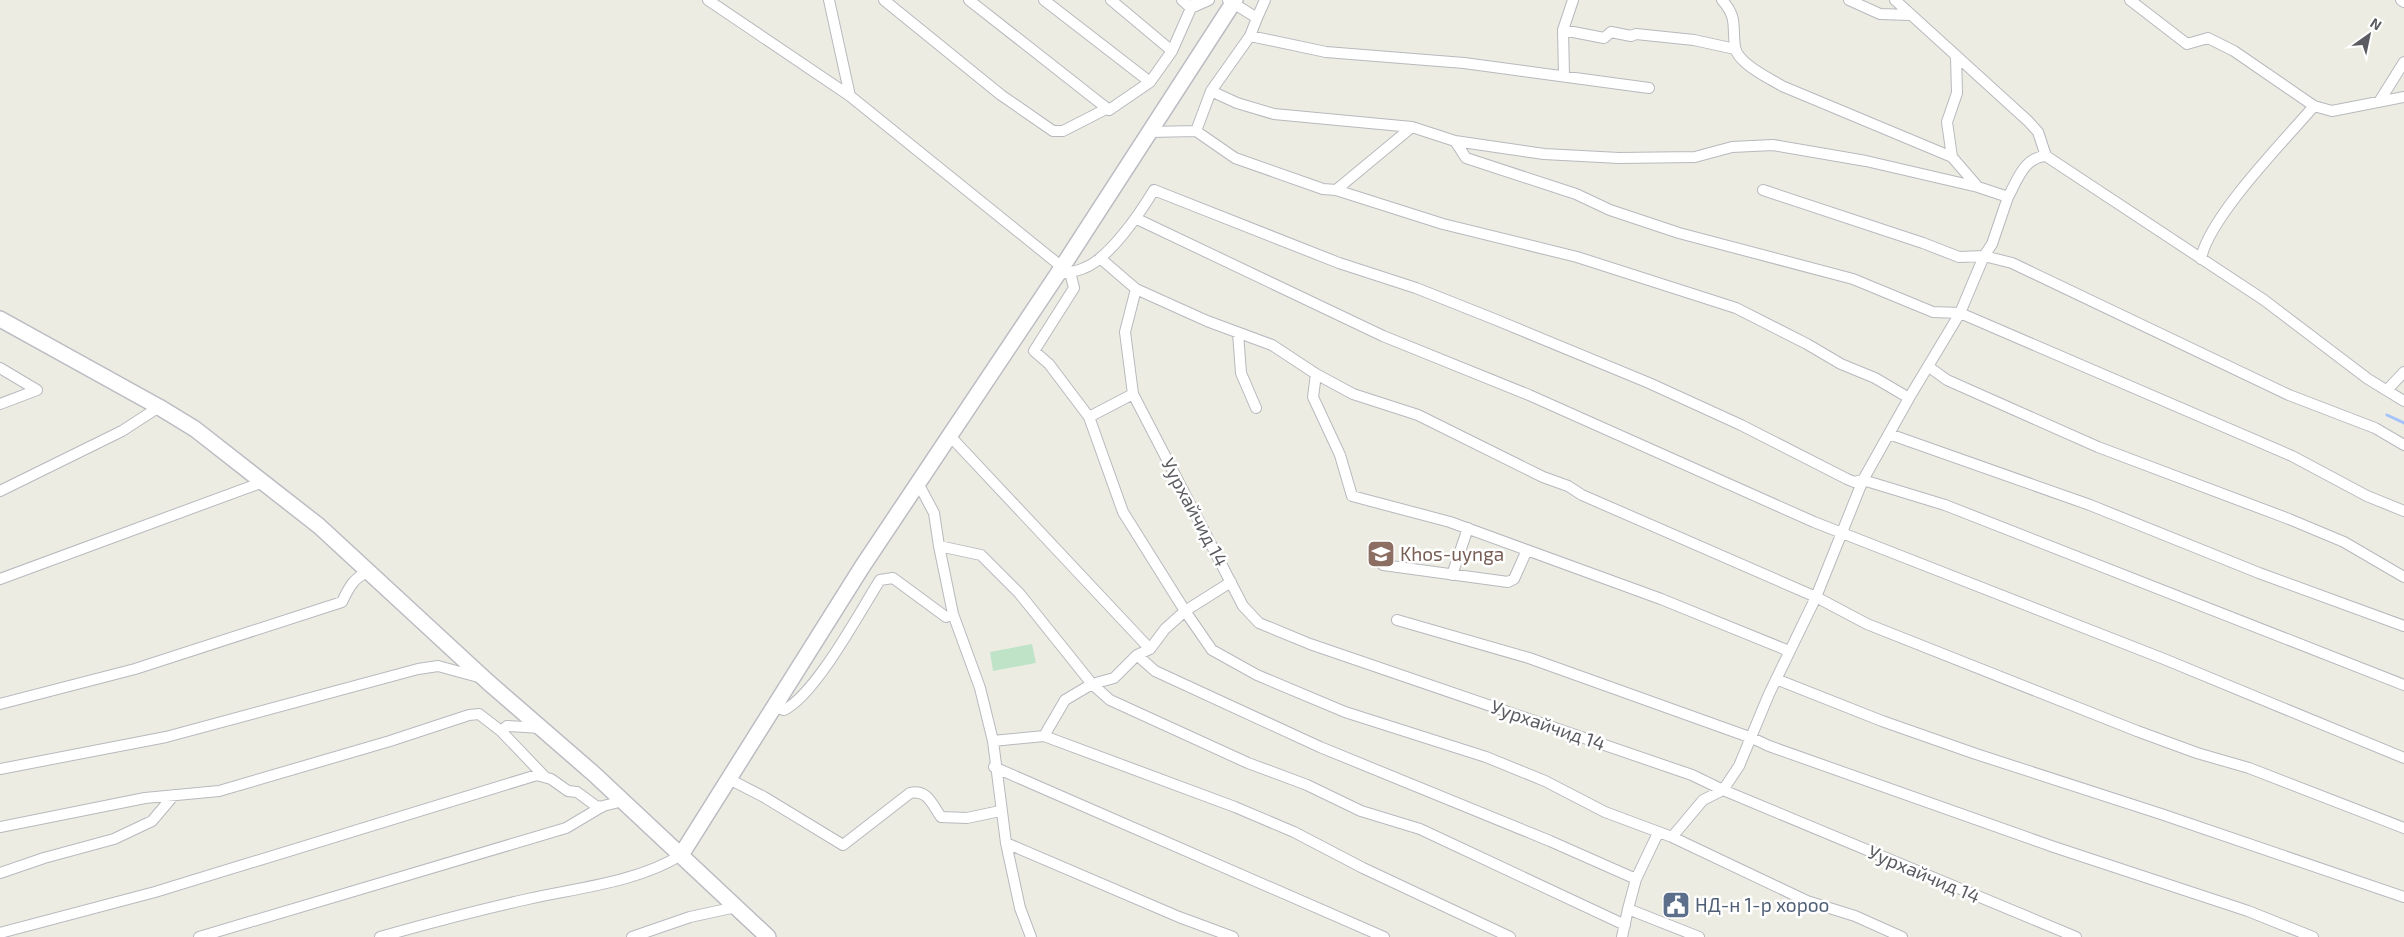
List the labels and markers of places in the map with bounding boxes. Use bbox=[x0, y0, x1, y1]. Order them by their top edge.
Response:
school or university icon: Khos-uynga bbox=[1366, 539, 1396, 569]
place label: Khos-uynga bbox=[1400, 542, 1504, 565]
public building icon: НД-н 1-р хороо bbox=[1661, 890, 1691, 920]
place label: НД-н 1-р хороо bbox=[1695, 893, 1829, 916]

